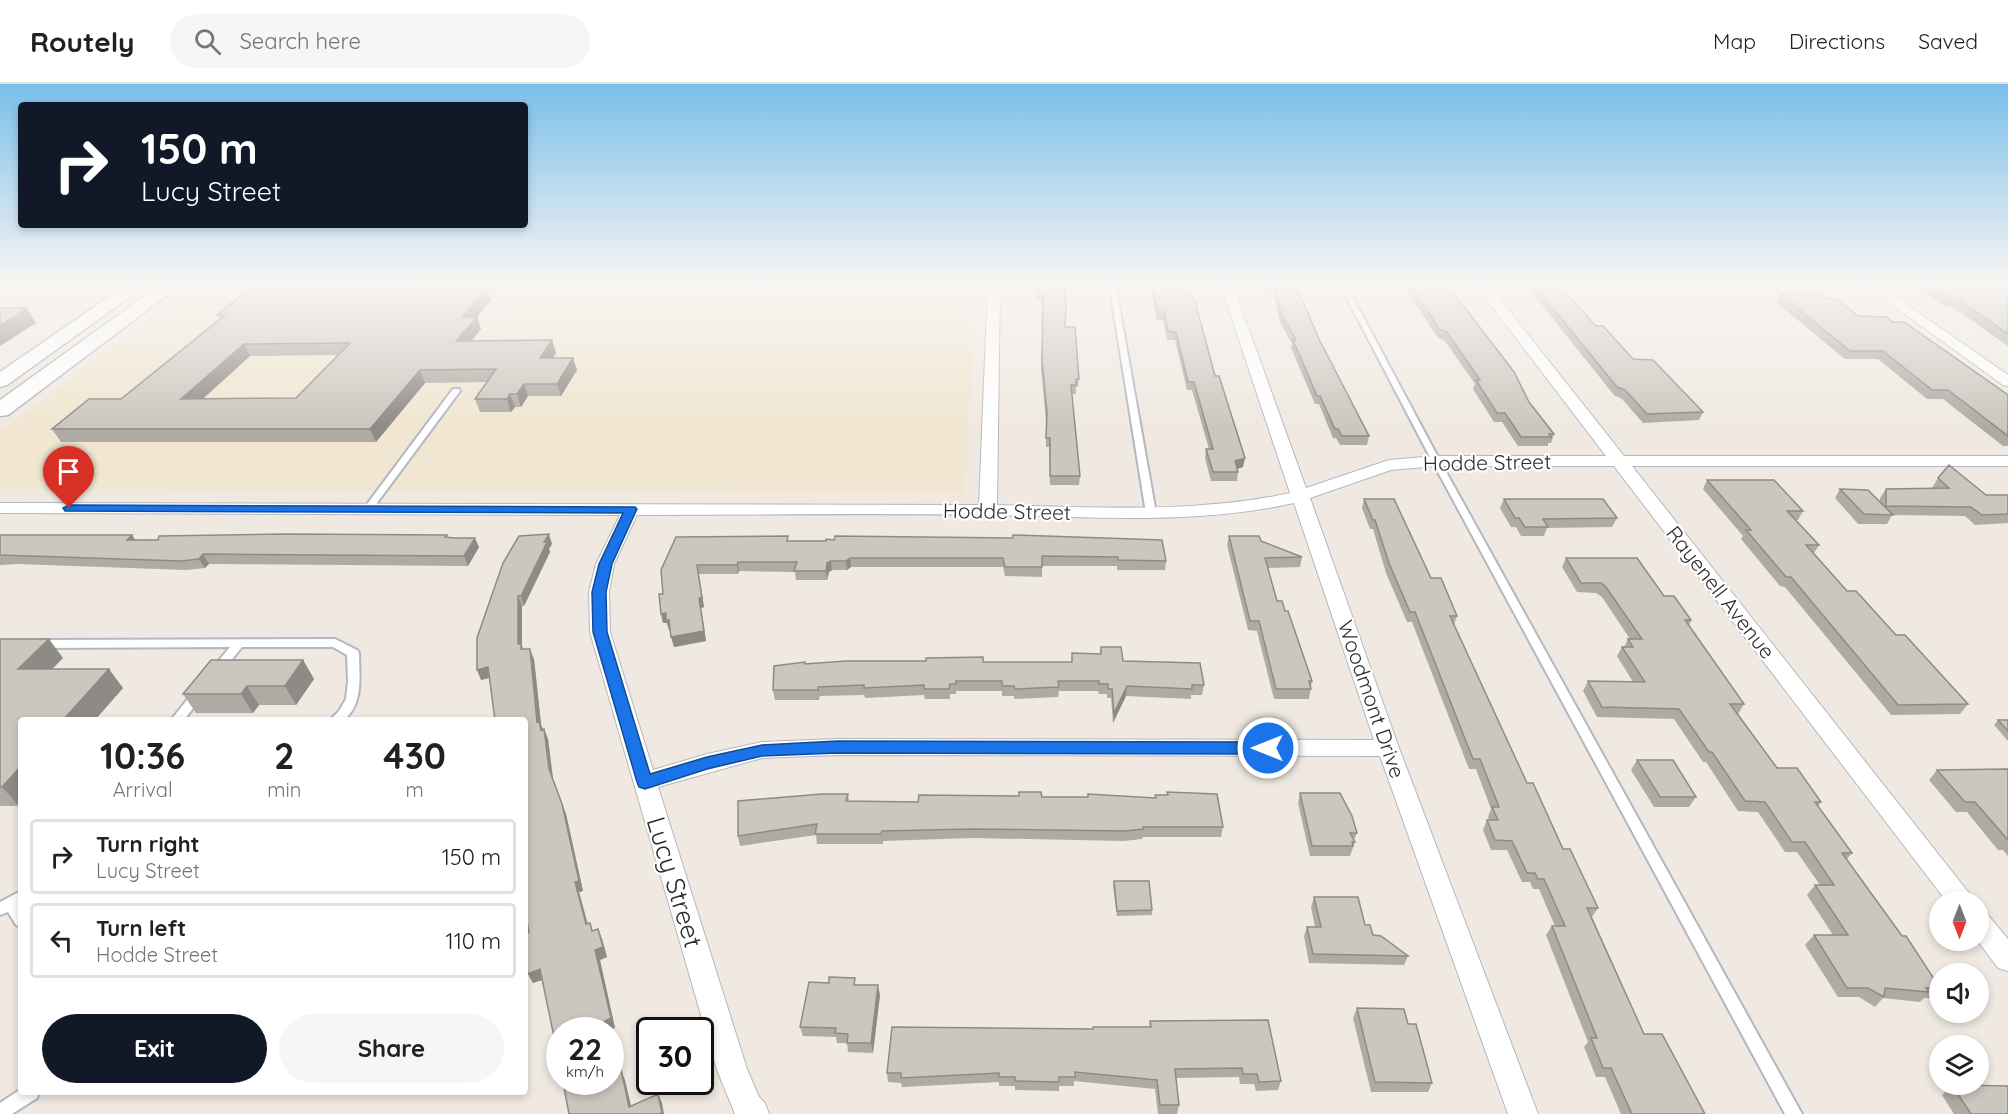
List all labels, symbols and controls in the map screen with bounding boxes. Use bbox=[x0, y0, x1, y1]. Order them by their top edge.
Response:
search box bbox=[170, 14, 590, 68]
text: Routely bbox=[30, 24, 134, 59]
icon: search bbox=[191, 25, 224, 58]
text: Search here bbox=[239, 27, 361, 55]
text: Map bbox=[1713, 28, 1756, 54]
text: Directions bbox=[1789, 28, 1885, 54]
text: Saved bbox=[1918, 28, 1978, 54]
text: 150 m bbox=[141, 122, 258, 175]
icon: right bbox=[42, 126, 120, 204]
text: Lucy Street bbox=[141, 174, 281, 208]
pin bbox=[43, 446, 94, 508]
street label: Hodde Street bbox=[1423, 448, 1551, 476]
icon: arrive bbox=[52, 455, 85, 488]
street label: Hodde Street bbox=[943, 497, 1071, 525]
street label: Rayenell Avenue bbox=[1661, 520, 1781, 664]
street label: Woodmont Drive bbox=[1333, 617, 1411, 781]
position arrow bbox=[1236, 716, 1300, 780]
text: 10:36 bbox=[100, 733, 185, 778]
text: 2 bbox=[274, 733, 295, 778]
text: 430 bbox=[383, 733, 446, 778]
text: Arrival bbox=[113, 777, 173, 802]
text: min bbox=[267, 777, 301, 802]
text: m bbox=[406, 777, 424, 802]
street label: Lucy Street bbox=[639, 813, 711, 951]
text: Turn right bbox=[96, 830, 200, 858]
icon: right bbox=[45, 840, 78, 873]
text: 150 m bbox=[442, 843, 501, 871]
text: Lucy Street bbox=[96, 858, 200, 883]
north arrow bbox=[1929, 891, 1989, 951]
map controls bbox=[1929, 891, 1989, 1095]
text: Turn left bbox=[96, 914, 186, 942]
icon: left bbox=[45, 924, 78, 957]
text: 110 m bbox=[446, 927, 501, 955]
text: Hodde Street bbox=[96, 942, 218, 967]
button: sound bbox=[1929, 963, 1989, 1023]
button: Exit bbox=[42, 1014, 267, 1083]
button: Share bbox=[279, 1014, 504, 1083]
speed limit sign: 30 bbox=[636, 1017, 714, 1095]
text: 22 bbox=[568, 1030, 602, 1068]
button: layers bbox=[1929, 1035, 1989, 1095]
text: km/h bbox=[566, 1062, 604, 1081]

